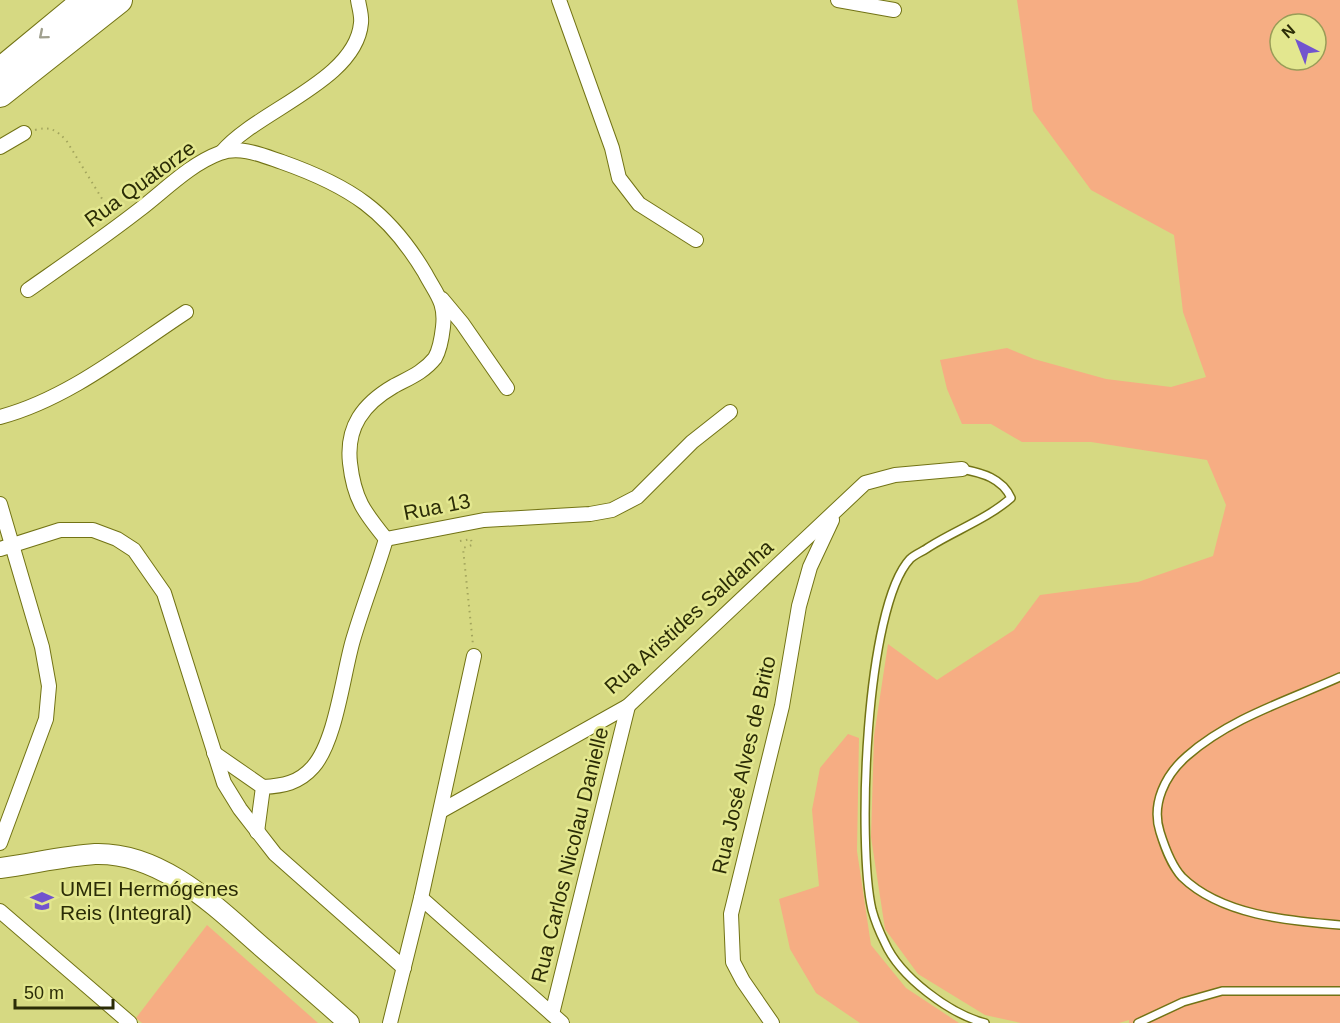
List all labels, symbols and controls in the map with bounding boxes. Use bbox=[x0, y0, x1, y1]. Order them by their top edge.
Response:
north arrow bbox=[1268, 12, 1328, 72]
text: N bbox=[1278, 21, 1298, 41]
one-way arrow bbox=[39, 28, 50, 39]
street label: Rua Quatorze bbox=[80, 136, 199, 231]
street label: Rua 13 bbox=[401, 489, 472, 524]
street label: Rua Aristides Saldanha bbox=[600, 535, 778, 698]
street label: Rua José Alves de Brito bbox=[707, 654, 780, 876]
street label: Rua Carlos Nicolau Danielle bbox=[527, 725, 612, 985]
place label: UMEI Hermógenes Reis (Integral) bbox=[60, 877, 239, 924]
school or university icon: UMEI Hermógenes Reis (Integral) bbox=[29, 888, 55, 914]
scale bar bbox=[15, 972, 112, 1010]
text: 50 m bbox=[24, 983, 64, 1003]

